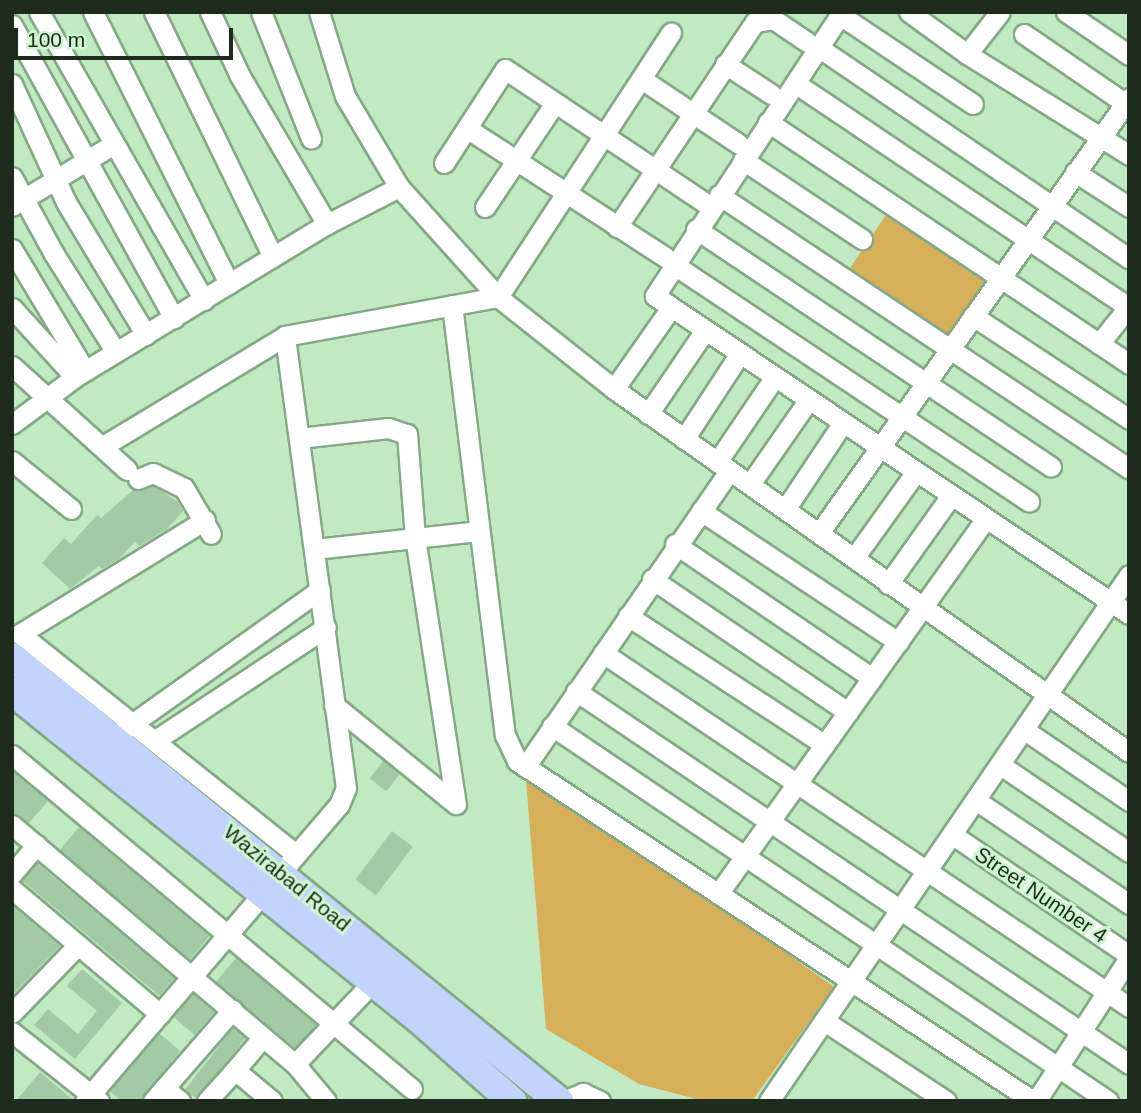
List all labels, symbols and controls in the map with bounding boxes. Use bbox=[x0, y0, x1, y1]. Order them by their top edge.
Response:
scale bar bbox=[18, 14, 236, 58]
text: 100 m bbox=[27, 28, 85, 51]
street label: Wazirabad Road bbox=[219, 819, 355, 937]
street label: Street Number 4 bbox=[970, 841, 1112, 949]

